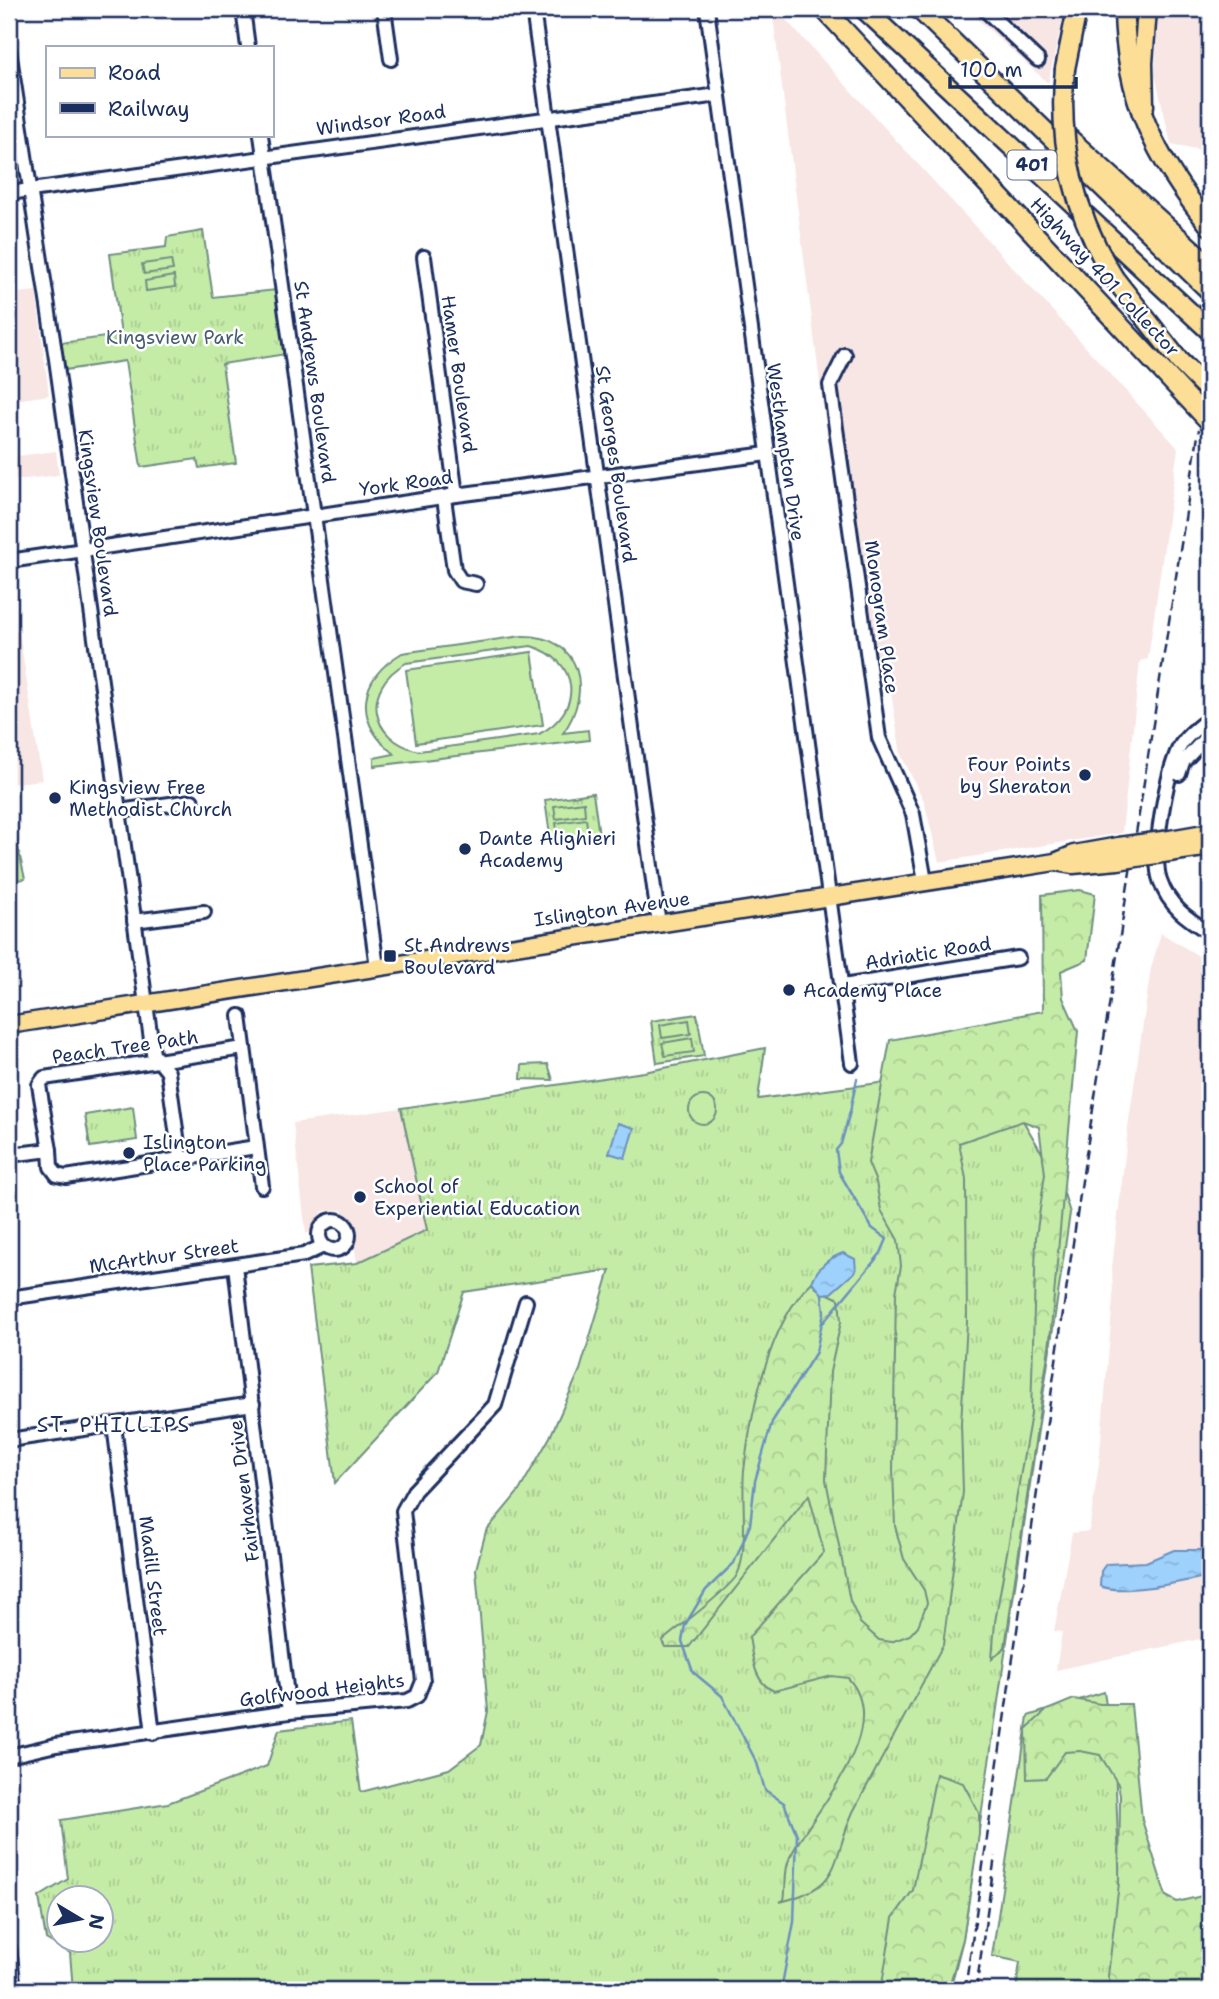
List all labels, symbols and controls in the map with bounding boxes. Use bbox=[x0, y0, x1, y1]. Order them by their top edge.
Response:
legend bbox=[46, 46, 273, 136]
scale bar bbox=[950, 46, 1076, 90]
text: 100 m bbox=[960, 56, 1023, 84]
text: Road bbox=[108, 59, 161, 87]
text: Railway bbox=[108, 95, 190, 123]
street label: Windsor Road bbox=[315, 99, 447, 141]
road number: 401 bbox=[1007, 150, 1056, 180]
street label: Highway 401 Collector bbox=[1025, 192, 1185, 362]
street label: St Andrews Boulevard bbox=[288, 279, 342, 485]
street label: Hamer Boulevard bbox=[436, 294, 482, 454]
park label: Kingsview Park bbox=[106, 325, 244, 350]
street label: Westhampton Drive bbox=[761, 361, 811, 543]
street label: St Georges Boulevard bbox=[590, 364, 642, 564]
street label: Kingsview Boulevard bbox=[72, 428, 124, 618]
street label: York Road bbox=[358, 464, 454, 502]
street label: Monogram Place bbox=[859, 539, 905, 695]
place label: Four Points by Sheraton bbox=[960, 752, 1071, 799]
marker: Four Points by Sheraton bbox=[1077, 767, 1093, 783]
place label: Kingsview Free Methodist Church bbox=[69, 775, 232, 822]
marker: Kingsview Free Methodist Church bbox=[47, 790, 63, 806]
place label: Dante Alighieri Academy bbox=[479, 826, 616, 873]
marker: Dante Alighieri Academy bbox=[457, 841, 473, 857]
street label: Islington Avenue bbox=[532, 886, 692, 932]
street label: Adriatic Road bbox=[863, 931, 993, 975]
place label: St Andrews Boulevard bbox=[404, 933, 510, 980]
marker: St Andrews Boulevard bbox=[382, 948, 398, 964]
place label: Academy Place bbox=[803, 978, 942, 1003]
marker: Academy Place bbox=[781, 982, 797, 998]
street label: Peach Tree Path bbox=[50, 1024, 200, 1070]
place label: Islington Place Parking bbox=[143, 1130, 266, 1177]
marker: Islington Place Parking bbox=[121, 1145, 137, 1161]
place label: School of Experiential Education bbox=[374, 1174, 580, 1221]
marker: School of Experiential Education bbox=[352, 1189, 368, 1205]
street label: McArthur Street bbox=[88, 1233, 240, 1279]
district label: ST. PHILLIPS bbox=[37, 1411, 191, 1439]
street label: Fairhaven Drive bbox=[223, 1419, 265, 1563]
street label: Madill Street bbox=[133, 1515, 173, 1637]
street label: Golfwood Heights bbox=[238, 1667, 406, 1713]
north arrow bbox=[46, 1884, 116, 1954]
text: N bbox=[83, 1912, 110, 1931]

